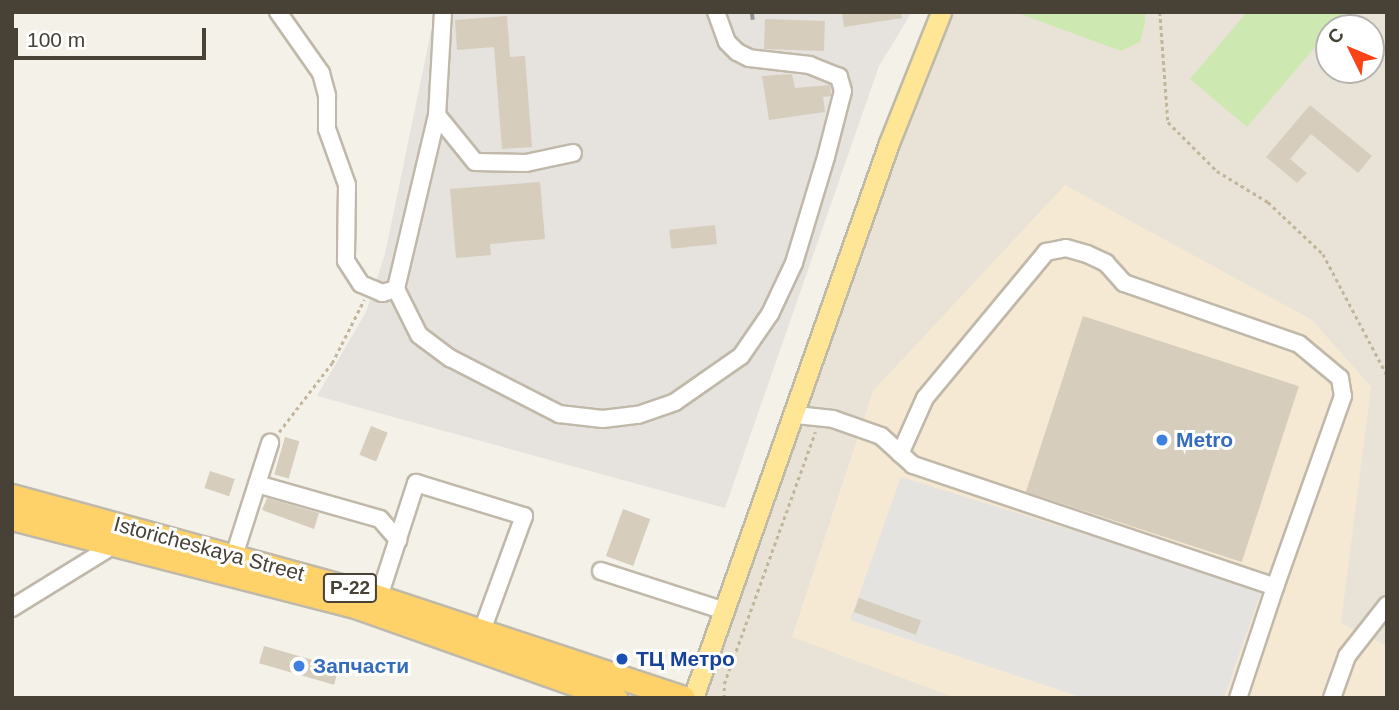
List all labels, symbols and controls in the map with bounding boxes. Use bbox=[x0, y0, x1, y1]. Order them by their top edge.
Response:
scale bar bbox=[18, 14, 210, 58]
north arrow bbox=[1315, 14, 1385, 84]
text: С bbox=[1323, 24, 1348, 48]
text: 100 m bbox=[27, 28, 85, 51]
place label: Metro bbox=[1176, 427, 1233, 453]
marker: Metro bbox=[1154, 432, 1170, 448]
street label: Istoricheskaya Street bbox=[111, 511, 307, 587]
road number: Р-22 bbox=[322, 572, 378, 604]
place label: ТЦ Метро bbox=[636, 646, 735, 672]
marker: ТЦ Метро bbox=[614, 651, 630, 667]
place label: Запчасти bbox=[313, 653, 409, 679]
marker: Запчасти bbox=[291, 658, 307, 674]

